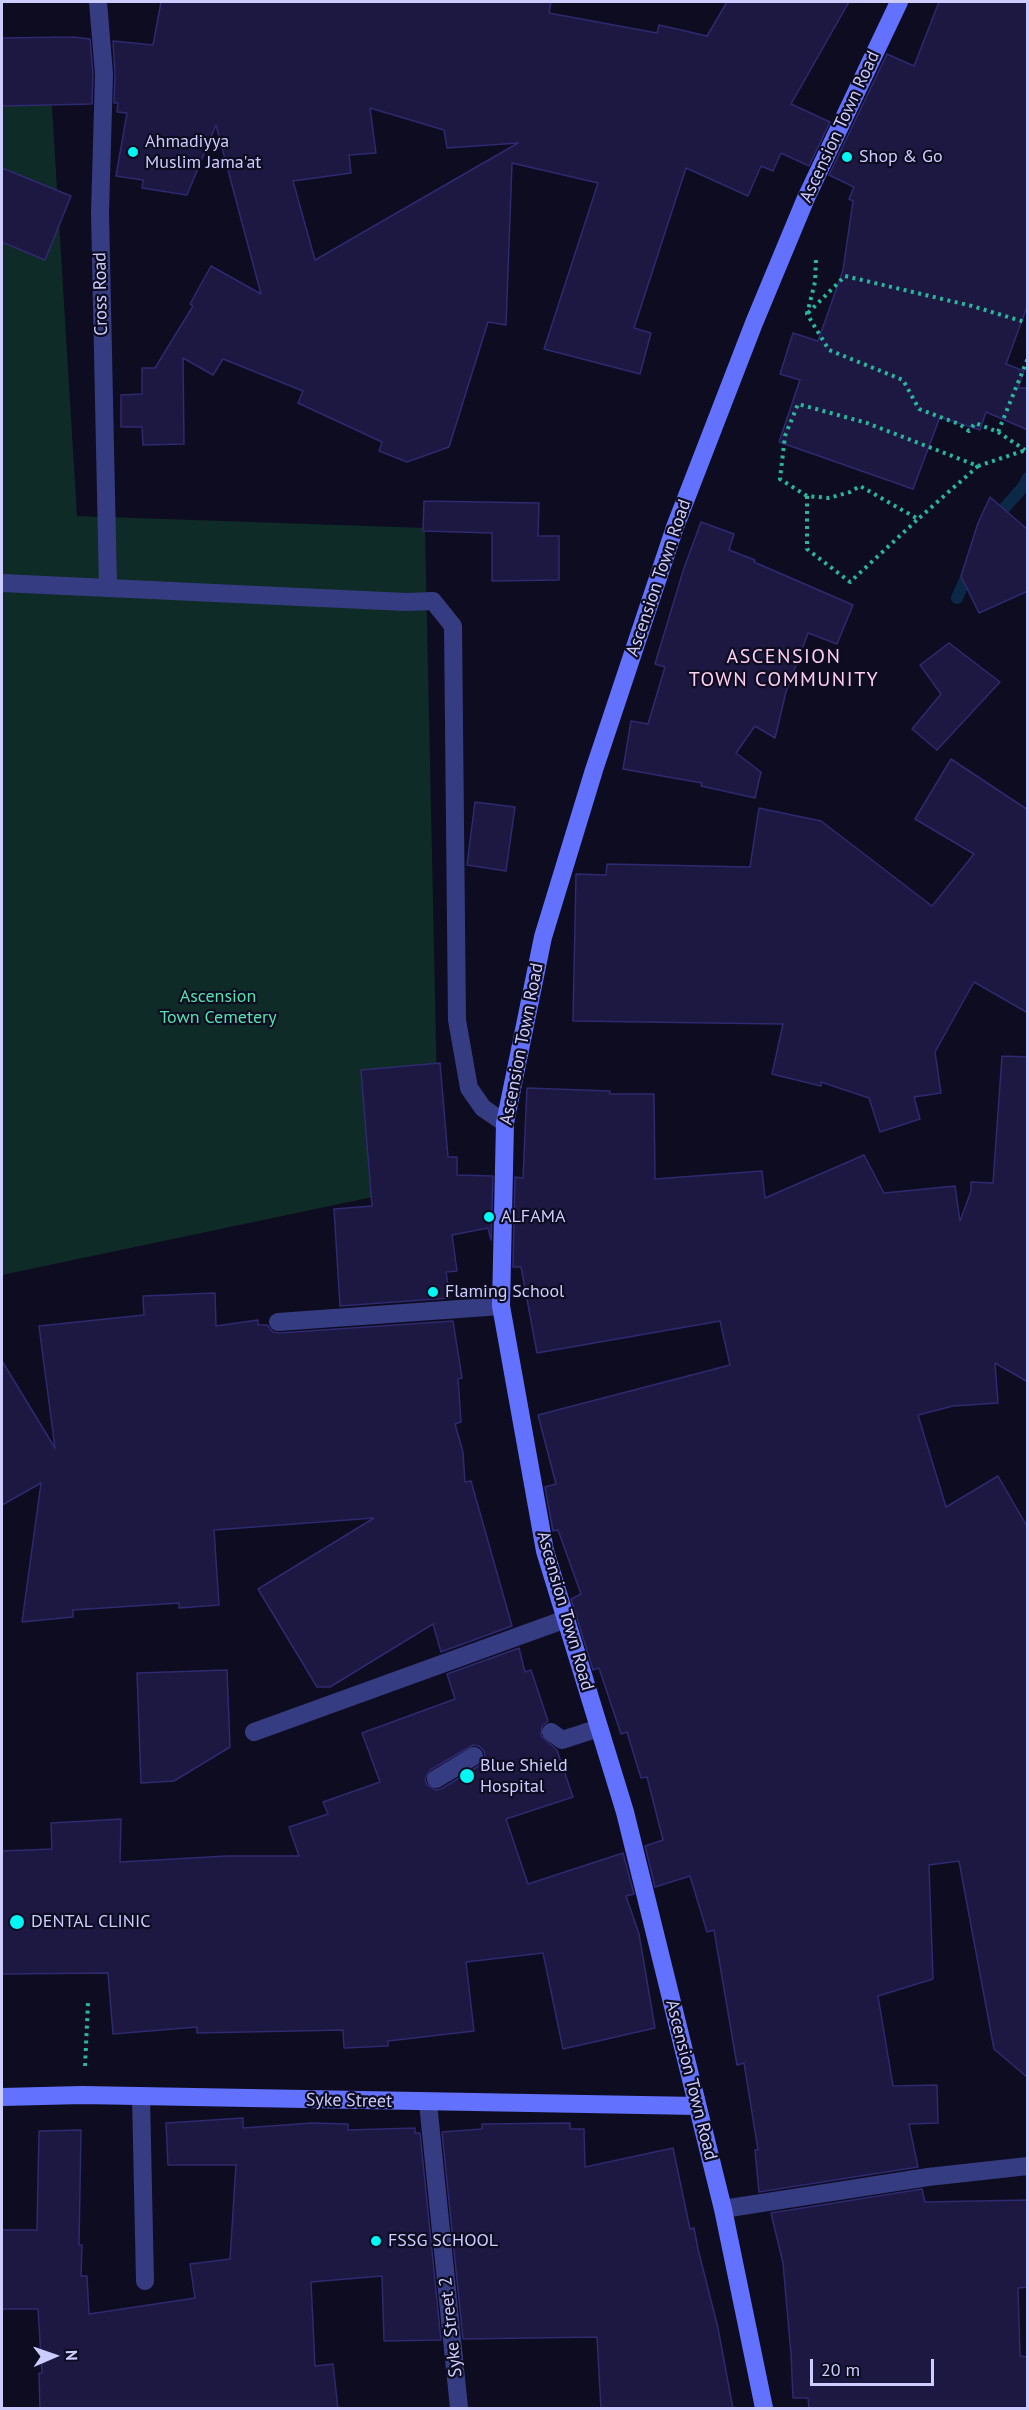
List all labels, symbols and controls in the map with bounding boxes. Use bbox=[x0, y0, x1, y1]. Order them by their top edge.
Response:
street label: Ascension Town Road bbox=[795, 48, 885, 206]
place label: Ahmadiyya Muslim Jama'at bbox=[145, 131, 261, 174]
marker: Ahmadiyya Muslim Jama'at bbox=[126, 145, 140, 159]
place label: Shop & Go bbox=[859, 146, 943, 168]
marker: Shop & Go bbox=[840, 150, 854, 164]
street label: Cross Road bbox=[89, 252, 113, 336]
street label: Ascension Town Road bbox=[622, 497, 696, 659]
district label: ASCENSION TOWN COMMUNITY bbox=[689, 645, 879, 692]
street label: Ascension Town Road bbox=[496, 961, 548, 1127]
park label: Ascension Town Cemetery bbox=[159, 986, 277, 1028]
place label: ALFAMA bbox=[501, 1206, 565, 1228]
marker: ALFAMA bbox=[482, 1210, 496, 1224]
place label: Flaming School bbox=[445, 1281, 564, 1303]
marker: Flaming School bbox=[426, 1285, 440, 1299]
street label: Ascension Town Road bbox=[532, 1529, 598, 1693]
place label: Blue Shield Hospital bbox=[480, 1755, 568, 1798]
marker: Blue Shield Hospital bbox=[458, 1767, 476, 1785]
place label: DENTAL CLINIC bbox=[31, 1911, 150, 1933]
marker: DENTAL CLINIC bbox=[8, 1913, 26, 1931]
street label: Ascension Town Road bbox=[661, 1998, 721, 2162]
street label: Syke Street bbox=[306, 2089, 392, 2113]
place label: FSSG SCHOOL bbox=[388, 2230, 498, 2252]
marker: FSSG SCHOOL bbox=[369, 2234, 383, 2248]
street label: Syke Street 2 bbox=[435, 2276, 467, 2378]
north arrow bbox=[24, 2326, 84, 2386]
scale bar bbox=[813, 2347, 938, 2385]
text: N bbox=[62, 2350, 82, 2361]
text: 20 m bbox=[821, 2358, 860, 2381]

